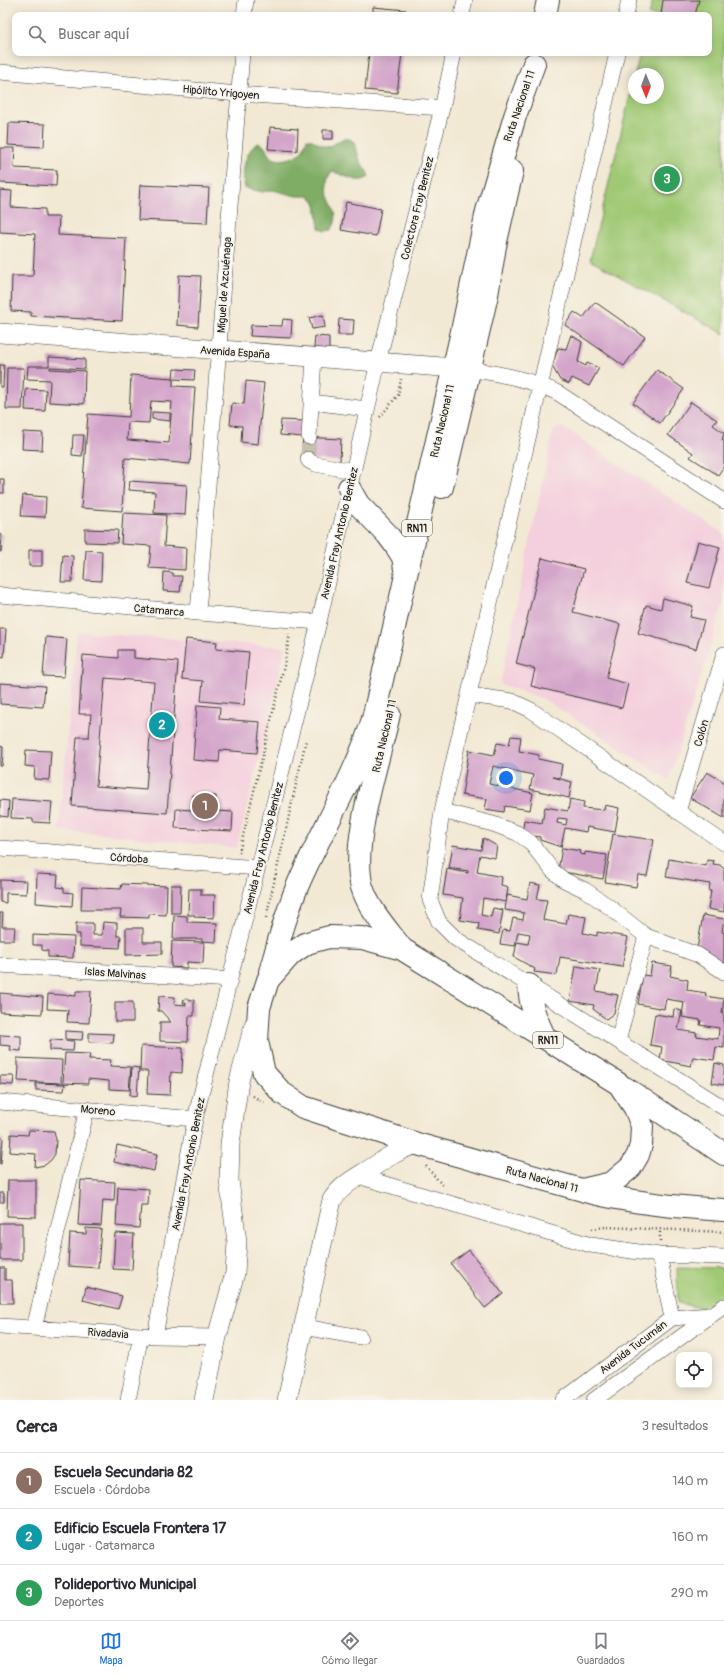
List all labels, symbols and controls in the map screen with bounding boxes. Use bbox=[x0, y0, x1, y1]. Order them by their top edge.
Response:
search box bbox=[12, 12, 712, 56]
icon: search bbox=[26, 23, 48, 45]
text: Buscar aquí bbox=[58, 25, 130, 44]
north arrow bbox=[628, 68, 664, 104]
street label: Ruta Nacional 11 bbox=[501, 69, 538, 144]
street label: Hipólito Yrigoyen bbox=[182, 83, 260, 102]
street label: Colectora Fray Benitez bbox=[398, 155, 437, 261]
pin: 3 bbox=[654, 164, 680, 194]
street label: Miguel de Azcuénaga bbox=[215, 236, 234, 334]
street label: Avenida España bbox=[200, 344, 270, 361]
street label: Ruta Nacional 11 bbox=[428, 383, 457, 459]
street label: Avenida Fray Antonio Benitez bbox=[318, 465, 361, 601]
road number: RN11 bbox=[402, 520, 432, 536]
street label: Catamarca bbox=[133, 602, 185, 619]
street label: Ruta Nacional 11 bbox=[370, 698, 399, 774]
pin: 2 bbox=[149, 710, 175, 740]
street label: Colón bbox=[691, 718, 712, 748]
your location bbox=[496, 768, 516, 788]
street label: Avenida Fray Antonio Benitez bbox=[241, 780, 286, 915]
pin: 1 bbox=[192, 791, 218, 821]
street label: Córdoba bbox=[110, 851, 148, 866]
street label: Islas Malvinas bbox=[84, 965, 146, 982]
road number: RN11 bbox=[533, 1032, 563, 1048]
street label: Avenida Fray Antonio Benitez bbox=[169, 1096, 208, 1232]
street label: Moreno bbox=[80, 1102, 116, 1119]
street label: Ruta Nacional 11 bbox=[504, 1164, 580, 1195]
street label: Avenida Tucumán bbox=[597, 1318, 670, 1377]
street label: Rivadavia bbox=[87, 1326, 129, 1341]
map controls bbox=[676, 1352, 712, 1388]
button: locate bbox=[676, 1352, 712, 1388]
text: Cerca bbox=[16, 1416, 57, 1437]
text: 3 resultados bbox=[642, 1418, 708, 1434]
text: Escuela Secundaria 82 bbox=[54, 1463, 193, 1482]
text: 1 bbox=[26, 1473, 32, 1489]
text: 140 m bbox=[672, 1473, 708, 1489]
text: Escuela · Córdoba bbox=[54, 1482, 150, 1498]
text: Edificio Escuela Frontera 17 bbox=[54, 1519, 226, 1538]
text: 2 bbox=[25, 1529, 33, 1545]
text: 160 m bbox=[672, 1529, 708, 1545]
text: Lugar · Catamarca bbox=[54, 1538, 155, 1554]
text: Polideportivo Municipal bbox=[54, 1575, 197, 1594]
text: 3 bbox=[25, 1585, 33, 1601]
text: 290 m bbox=[671, 1585, 708, 1601]
text: Deportes bbox=[54, 1594, 104, 1610]
tab: Mapa bbox=[99, 1630, 123, 1667]
tab: Cómo llegar bbox=[322, 1630, 378, 1667]
tab: Guardados bbox=[576, 1630, 625, 1667]

